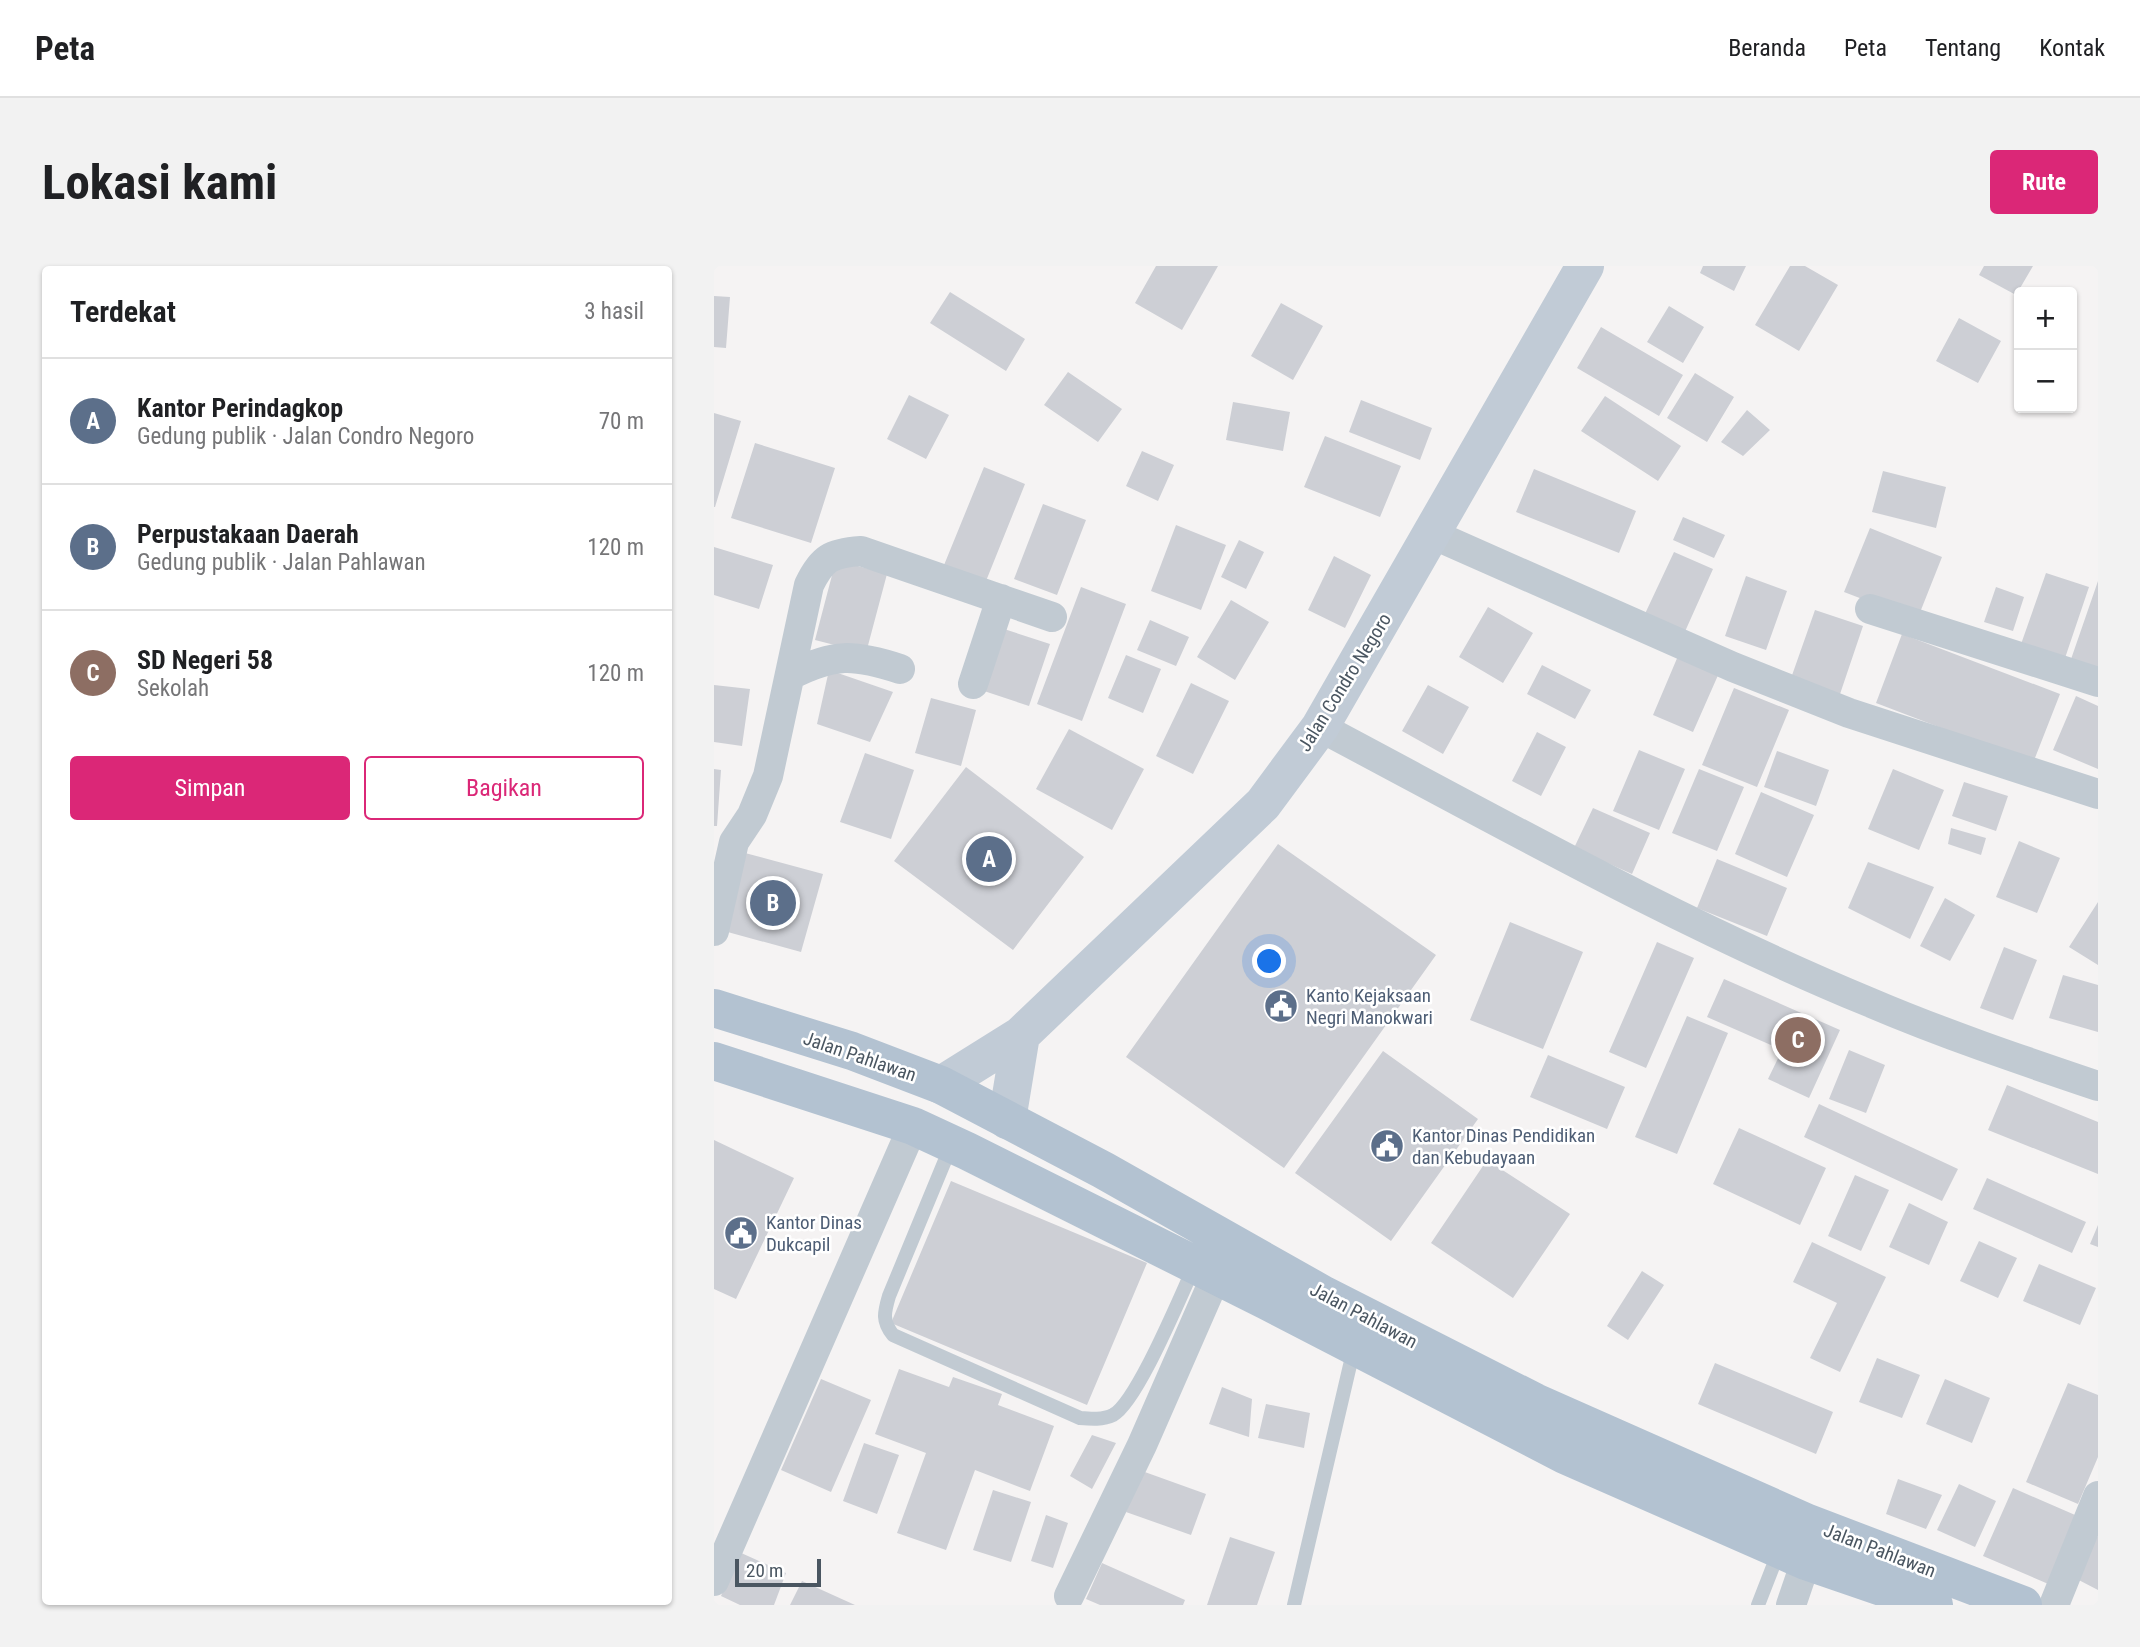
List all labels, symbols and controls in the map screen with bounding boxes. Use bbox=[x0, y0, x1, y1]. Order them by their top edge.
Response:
text: Peta bbox=[35, 29, 95, 68]
text: Beranda bbox=[1728, 34, 1806, 62]
text: Peta bbox=[1844, 34, 1887, 62]
text: Tentang bbox=[1925, 34, 2001, 62]
text: Kontak bbox=[2039, 34, 2105, 62]
button: Rute bbox=[1990, 150, 2098, 214]
text: Lokasi kami bbox=[42, 154, 277, 211]
map controls bbox=[2014, 287, 2077, 413]
button: + bbox=[2014, 287, 2077, 350]
text: Terdekat bbox=[70, 294, 176, 329]
text: 3 hasil bbox=[584, 298, 644, 325]
button: − bbox=[2014, 350, 2077, 413]
text: Kantor Perindagkop bbox=[137, 393, 343, 423]
text: A bbox=[86, 408, 100, 435]
text: 70 m bbox=[599, 408, 644, 435]
text: Gedung publik · Jalan Condro Negoro bbox=[137, 423, 474, 450]
text: Perpustakaan Daerah bbox=[137, 519, 359, 549]
text: B bbox=[87, 534, 99, 561]
text: 120 m bbox=[587, 534, 644, 561]
text: Gedung publik · Jalan Pahlawan bbox=[137, 549, 426, 576]
street label: Jalan Condro Negoro bbox=[1293, 609, 1396, 756]
text: SD Negeri 58 bbox=[137, 645, 273, 675]
text: C bbox=[86, 660, 100, 687]
text: 120 m bbox=[587, 660, 644, 687]
text: Sekolah bbox=[137, 675, 209, 702]
button: Simpan bbox=[70, 756, 350, 820]
button: Bagikan bbox=[364, 756, 644, 820]
pin: A bbox=[966, 833, 1012, 885]
pin: B bbox=[750, 877, 796, 929]
your location bbox=[1252, 944, 1286, 978]
place label: Kanto Kejaksaan Negri Manokwari bbox=[1306, 984, 1433, 1029]
public building icon: Kanto Kejaksaan Negri Manokwari bbox=[1262, 987, 1300, 1025]
pin: C bbox=[1775, 1014, 1821, 1066]
street label: Jalan Pahlawan bbox=[800, 1026, 919, 1087]
place label: Kantor Dinas Pendidikan dan Kebudayaan bbox=[1412, 1124, 1595, 1169]
public building icon: Kantor Dinas Pendidikan dan Kebudayaan bbox=[1368, 1127, 1406, 1165]
place label: Kantor Dinas Dukcapil bbox=[766, 1211, 862, 1256]
public building icon: Kantor Dinas Dukcapil bbox=[722, 1214, 760, 1252]
street label: Jalan Pahlawan bbox=[1306, 1278, 1421, 1353]
street label: Jalan Pahlawan bbox=[1821, 1519, 1939, 1582]
scale bar bbox=[735, 1556, 821, 1588]
text: 20 m bbox=[746, 1559, 783, 1582]

